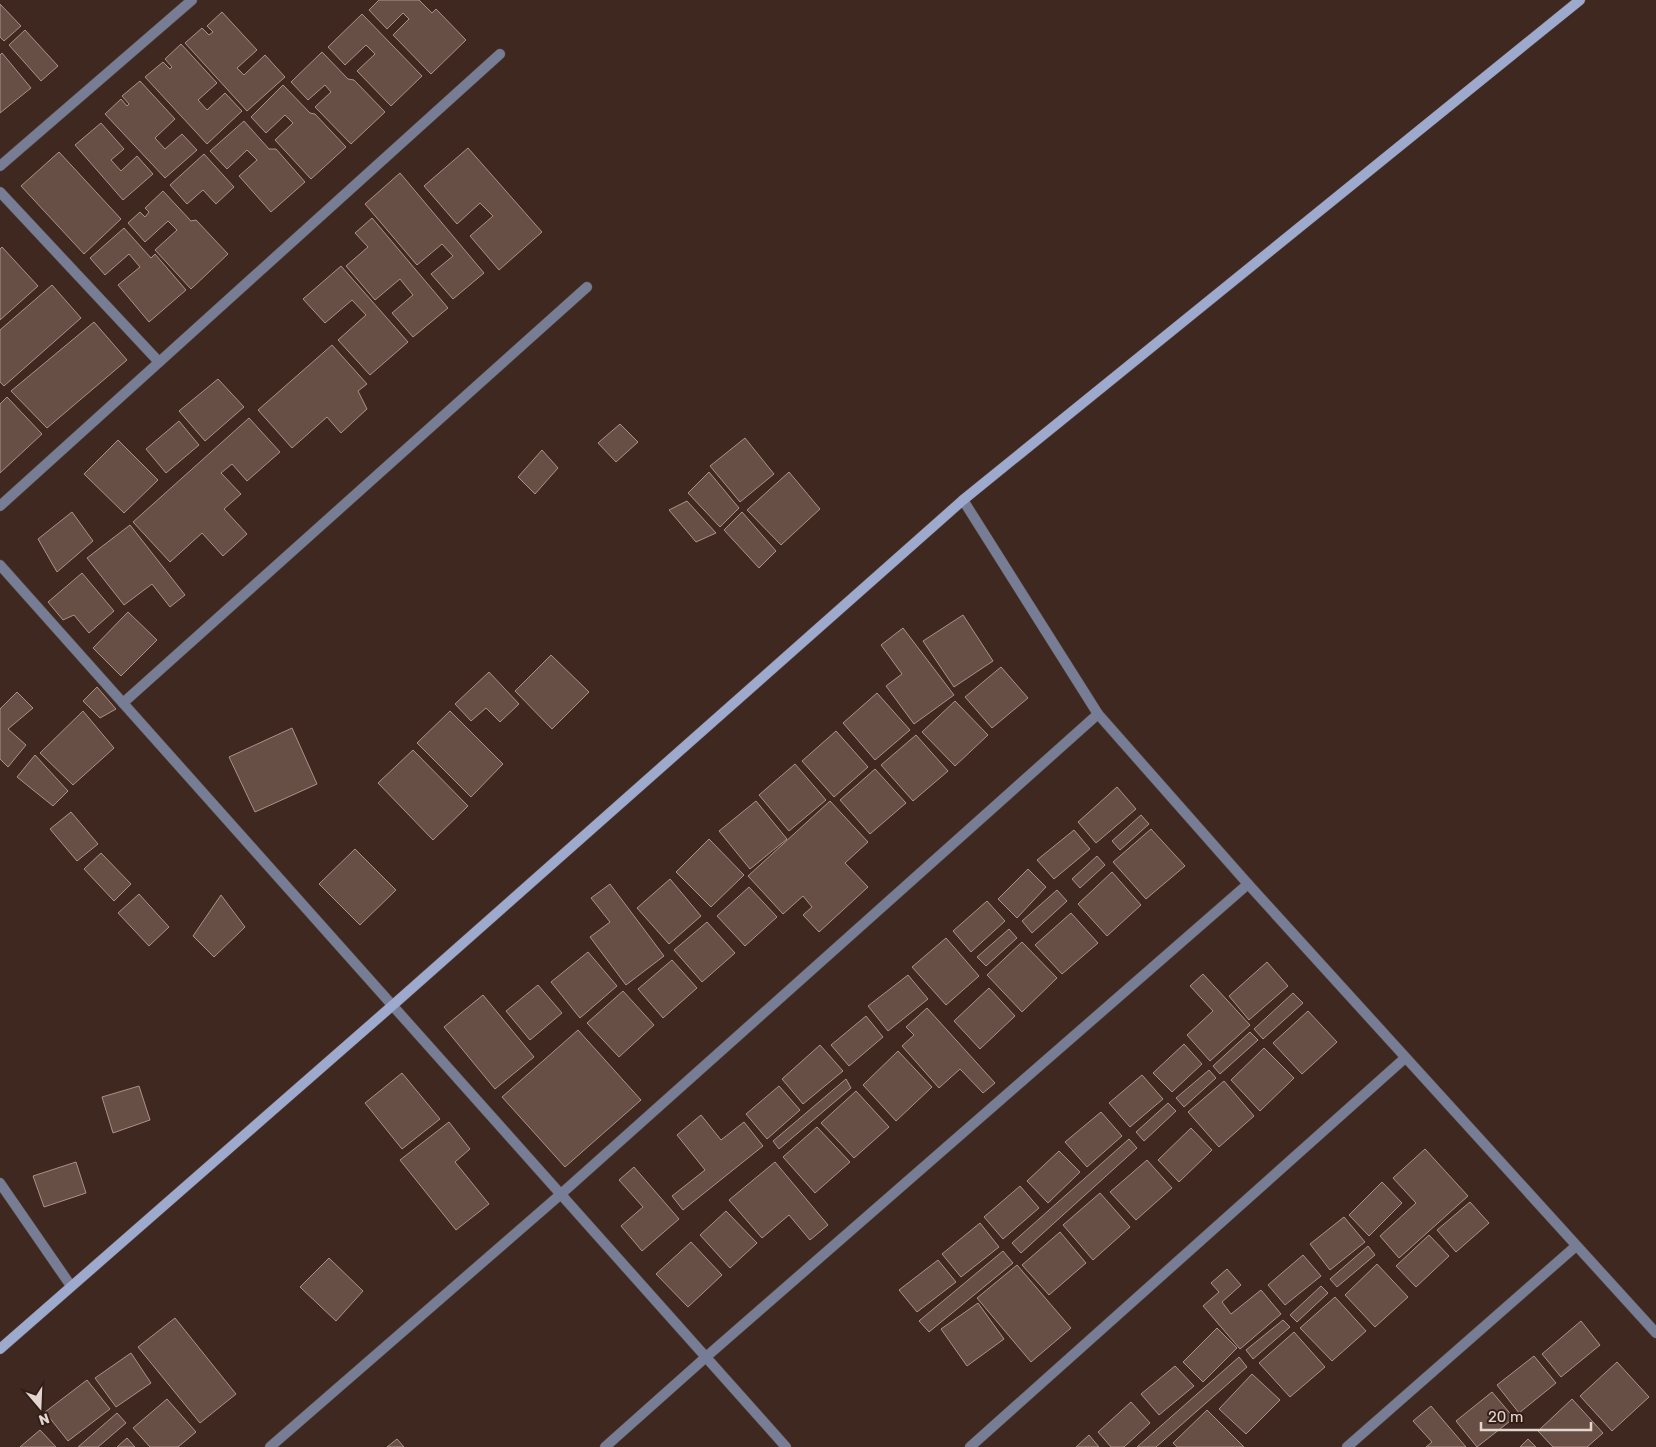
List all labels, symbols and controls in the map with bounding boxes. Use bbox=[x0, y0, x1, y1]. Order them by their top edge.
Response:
north arrow bbox=[15, 1382, 65, 1432]
scale bar bbox=[1481, 1400, 1591, 1432]
text: 20 m bbox=[1488, 1408, 1523, 1426]
text: N bbox=[37, 1409, 52, 1428]

